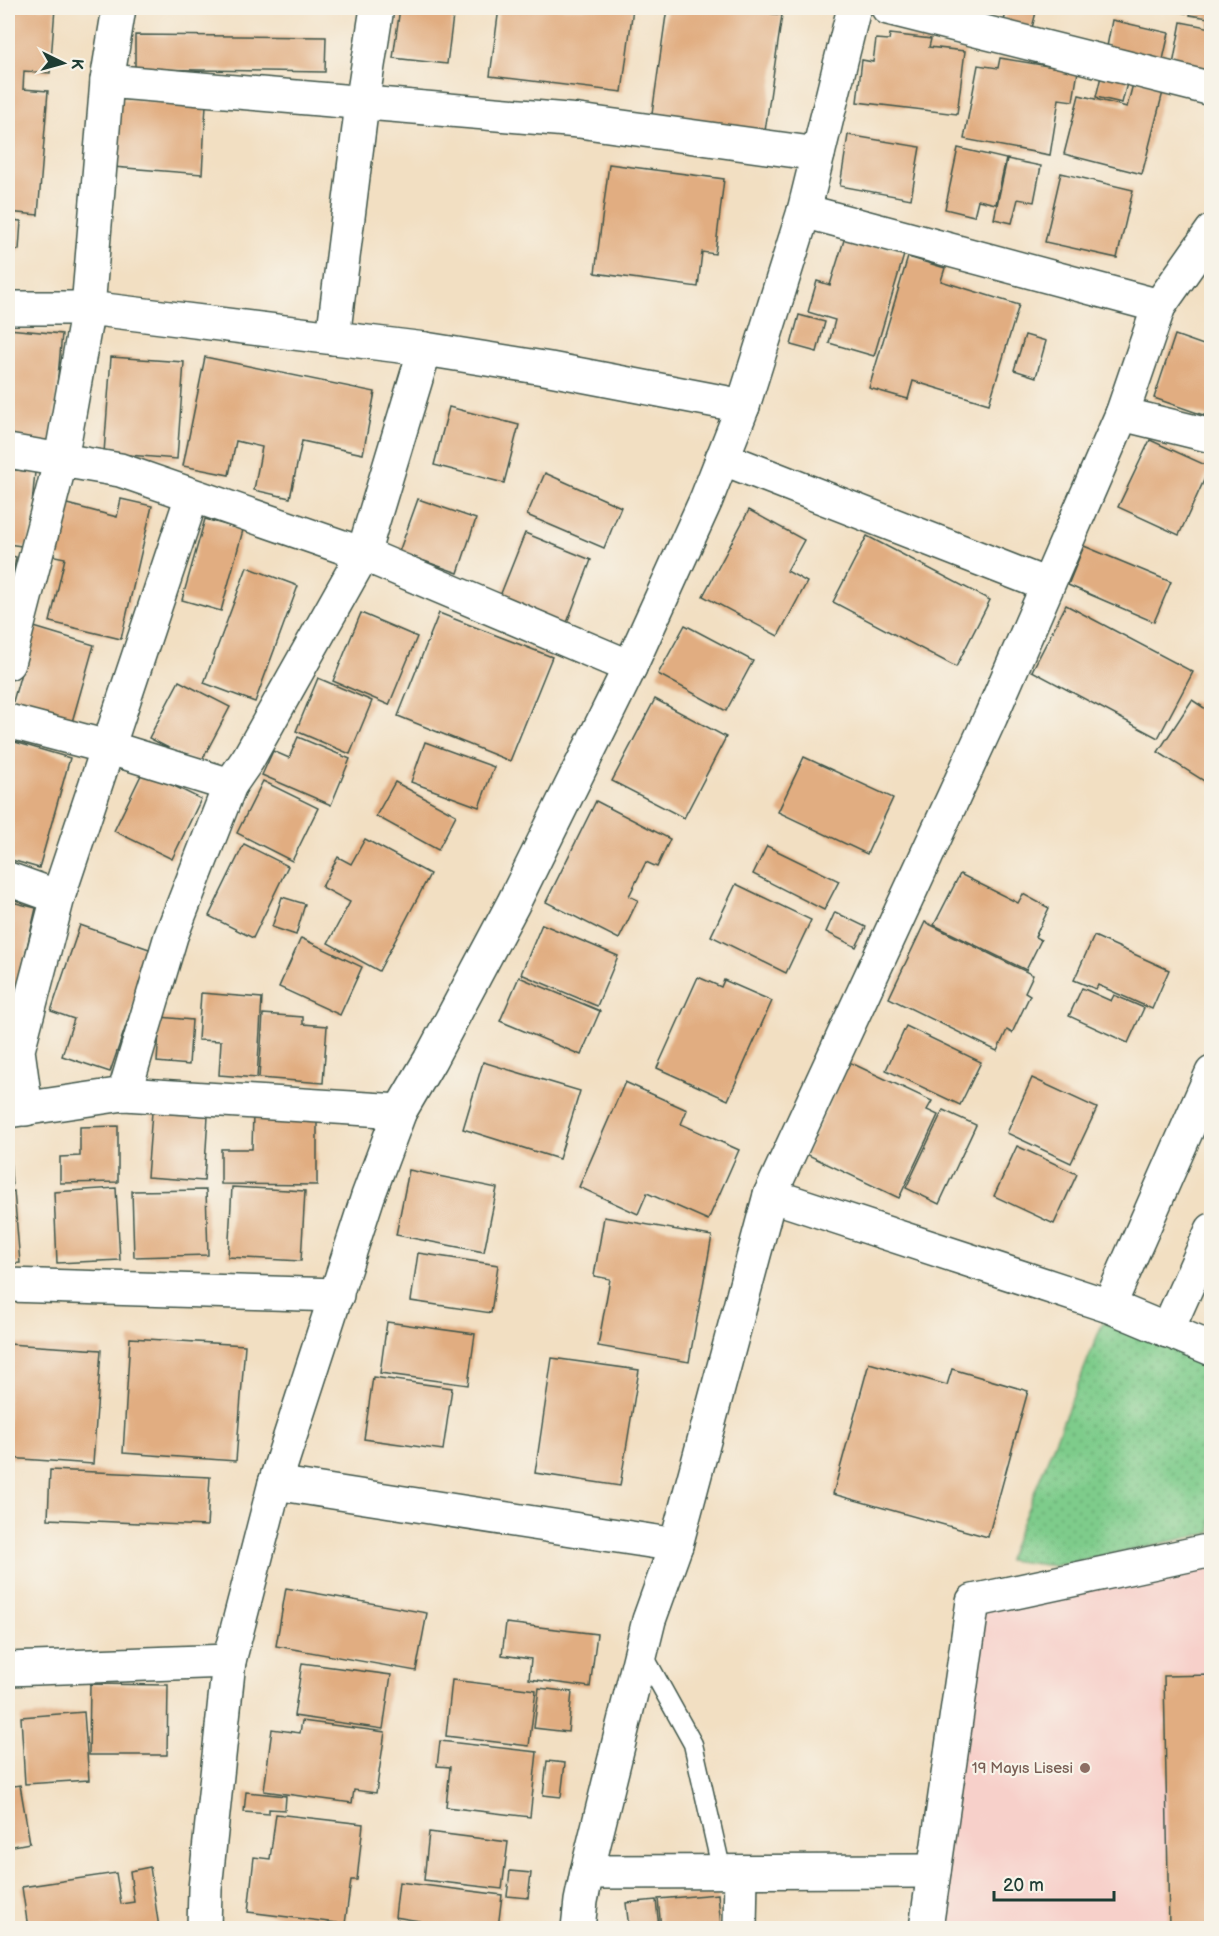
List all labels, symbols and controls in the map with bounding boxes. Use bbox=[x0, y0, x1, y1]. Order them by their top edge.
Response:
north arrow bbox=[33, 33, 93, 93]
text: K bbox=[67, 58, 86, 71]
place label: 19 Mayıs Lisesi bbox=[972, 1759, 1073, 1778]
marker: 19 Mayıs Lisesi bbox=[1078, 1761, 1092, 1775]
scale bar bbox=[994, 1864, 1114, 1902]
text: 20 m bbox=[1003, 1875, 1044, 1896]

